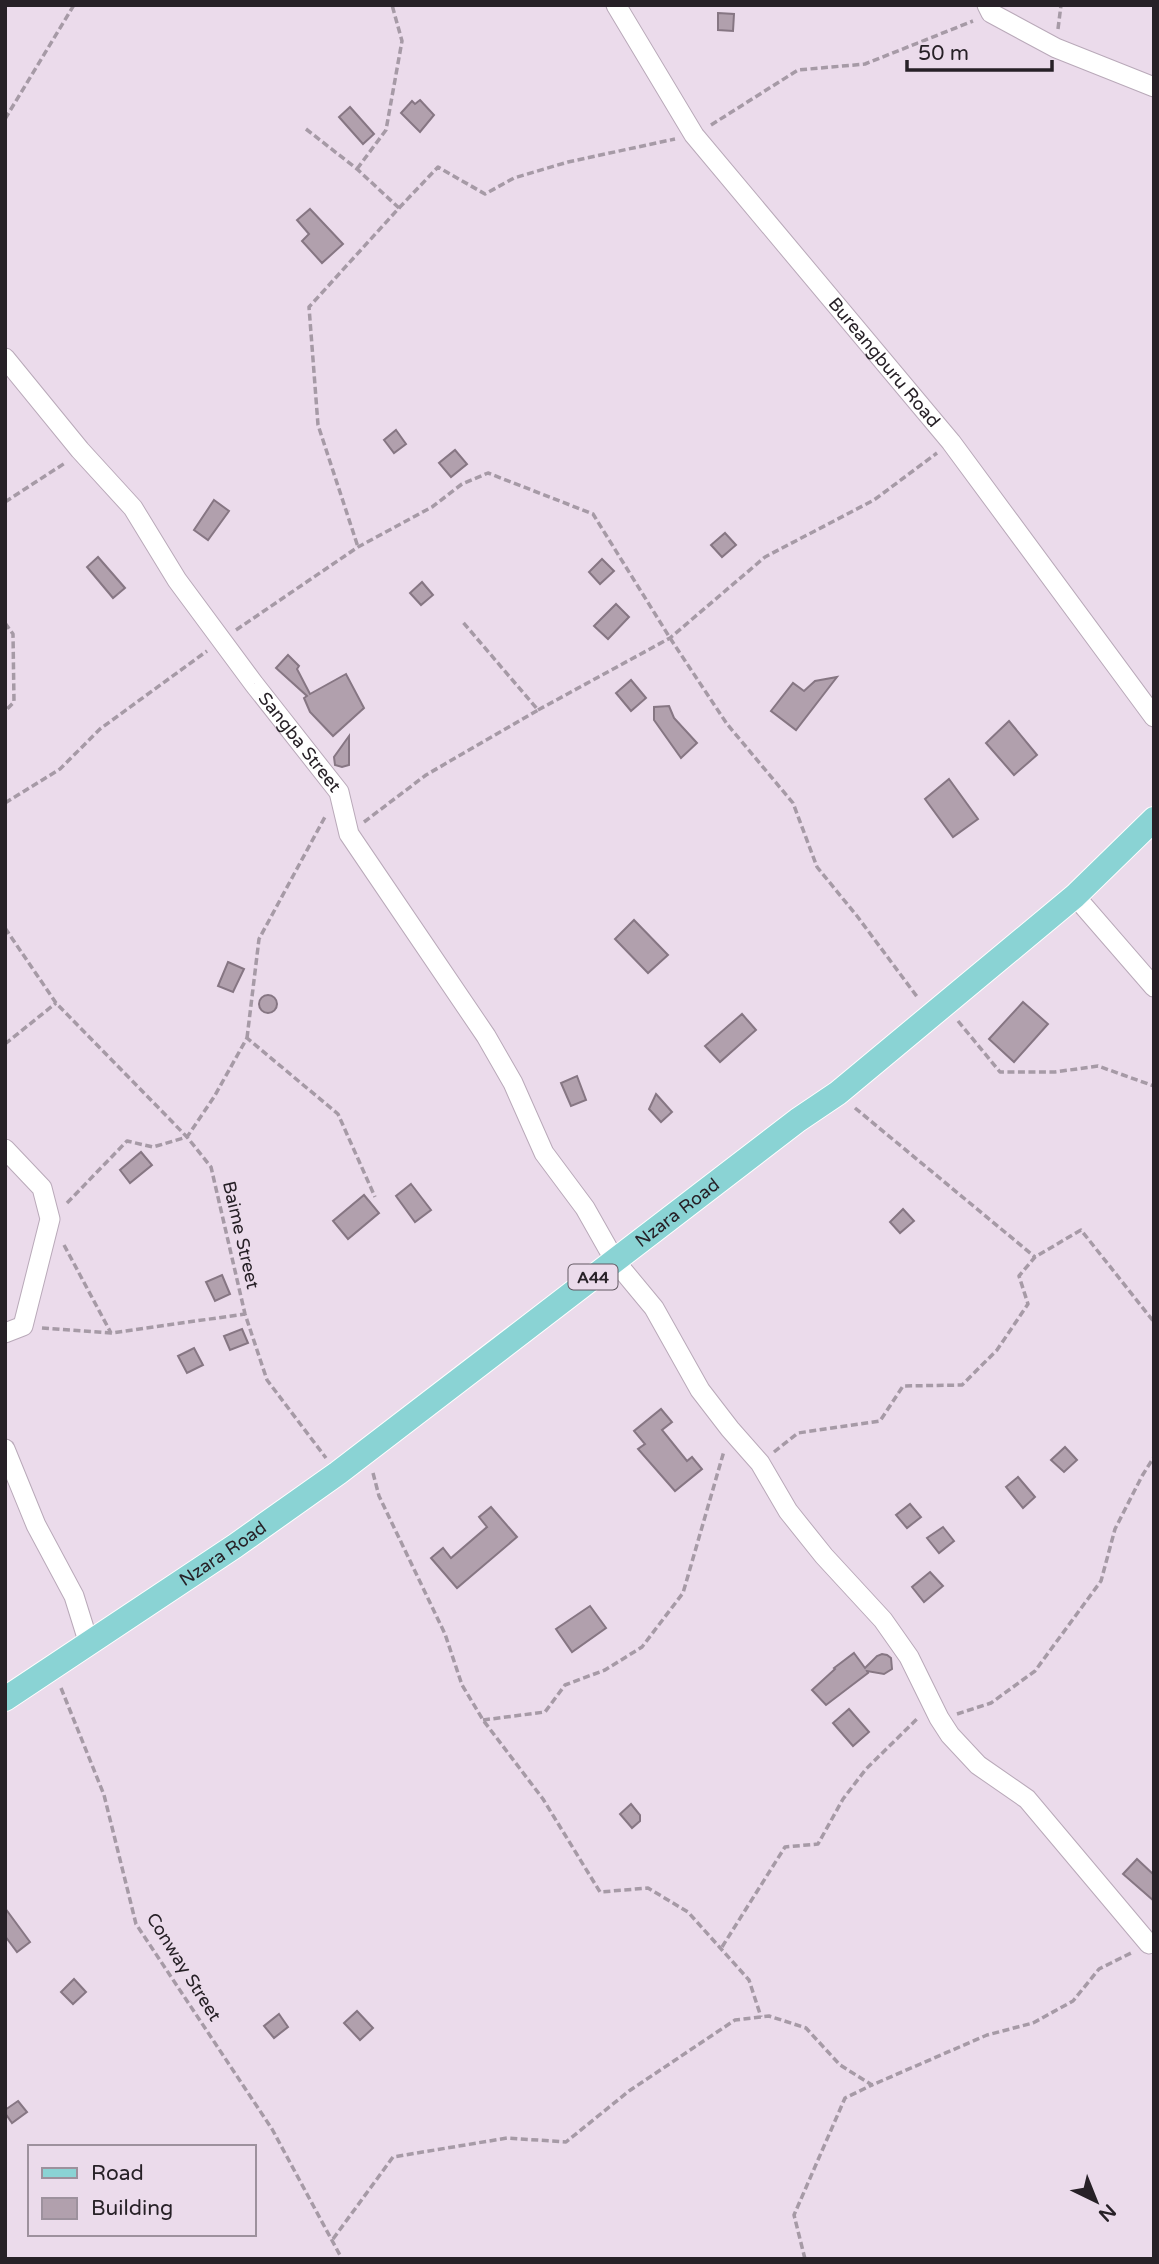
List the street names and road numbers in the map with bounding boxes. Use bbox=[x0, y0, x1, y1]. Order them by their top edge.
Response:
street label: Bureangburu Road bbox=[824, 293, 945, 432]
street label: Sangba Street bbox=[254, 688, 346, 797]
street label: Nzara Road bbox=[631, 1173, 724, 1252]
street label: Baime Street bbox=[218, 1179, 264, 1291]
road number: A44 bbox=[568, 1264, 618, 1289]
street label: Nzara Road bbox=[175, 1516, 271, 1591]
street label: Conway Street bbox=[142, 1909, 226, 2025]

